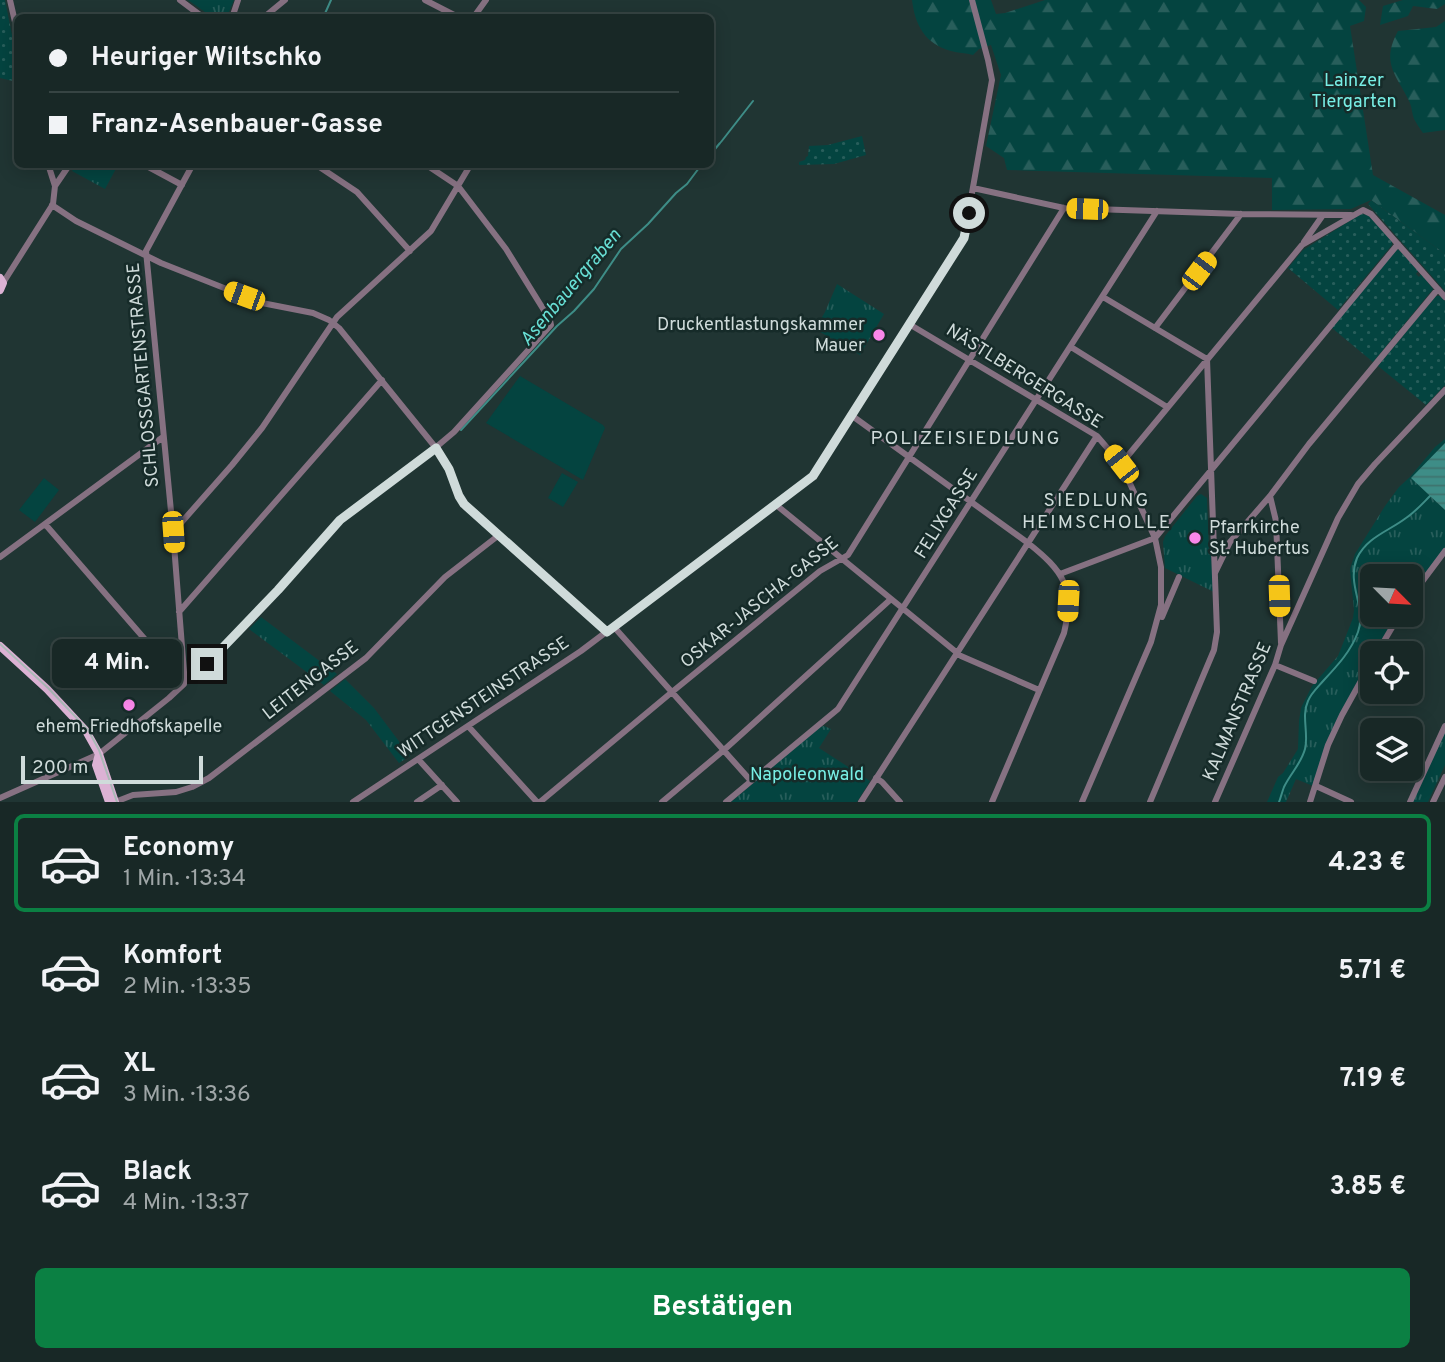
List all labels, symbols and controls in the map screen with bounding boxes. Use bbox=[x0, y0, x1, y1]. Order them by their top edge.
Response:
text: Heuriger Wiltschko bbox=[91, 42, 322, 75]
park label: Lainzer Tiergarten bbox=[1311, 70, 1397, 114]
text: Franz-Asenbauer-Gasse bbox=[91, 109, 383, 142]
route start bbox=[953, 197, 985, 229]
car bbox=[1066, 198, 1109, 220]
water label: Asenbauergraben bbox=[515, 224, 627, 352]
car bbox=[1178, 248, 1221, 294]
street label: SCHLOSSGARTENSTRASSE bbox=[123, 262, 165, 488]
car bbox=[221, 279, 268, 313]
place label: Druckentlastungskammer Mauer bbox=[657, 314, 865, 358]
street label: NÄSTLBERGERGASSE bbox=[941, 318, 1108, 435]
marker: Druckentlastungskammer Mauer bbox=[871, 327, 887, 343]
district label: POLIZEISIEDLUNG bbox=[870, 427, 1062, 451]
car bbox=[1100, 441, 1143, 487]
street label: FELIXGASSE bbox=[910, 465, 984, 563]
district label: SIEDLUNG HEIMSCHOLLE bbox=[1022, 489, 1172, 535]
car bbox=[162, 510, 185, 554]
place label: Pfarrkirche St. Hubertus bbox=[1209, 517, 1310, 561]
marker: Pfarrkirche St. Hubertus bbox=[1187, 530, 1203, 546]
street label: OSKAR-JASCHA-GASSE bbox=[676, 532, 844, 674]
north arrow bbox=[1360, 564, 1423, 626]
map controls bbox=[1360, 564, 1423, 781]
car bbox=[1268, 575, 1291, 617]
car bbox=[1057, 579, 1080, 623]
street label: WITTGENSTEINSTRASSE bbox=[394, 632, 574, 764]
street label: LEITENGASSE bbox=[258, 636, 364, 726]
street label: KALMANSTRASSE bbox=[1198, 639, 1278, 785]
callout: 4 Min. bbox=[53, 640, 182, 688]
button: locate bbox=[1360, 641, 1423, 704]
route end bbox=[191, 648, 223, 680]
text: 4 Min. bbox=[84, 649, 150, 678]
marker: ehem. Friedhofskapelle bbox=[121, 697, 137, 713]
place label: ehem. Friedhofskapelle bbox=[36, 716, 222, 739]
button: layers bbox=[1360, 718, 1423, 781]
scale bar bbox=[21, 753, 203, 785]
text: 200 m bbox=[32, 756, 88, 780]
park label: Napoleonwald bbox=[750, 764, 864, 787]
icon: car bbox=[39, 832, 102, 895]
text: Economy bbox=[123, 832, 234, 865]
text: 4.23 € bbox=[1329, 847, 1406, 880]
text: 1 Min. · 13:34 bbox=[123, 865, 246, 894]
icon: car bbox=[39, 940, 102, 1003]
text: Komfort bbox=[123, 940, 222, 973]
text: 5.71 € bbox=[1338, 955, 1406, 988]
text: 2 Min. · 13:35 bbox=[123, 973, 252, 1002]
icon: car bbox=[39, 1048, 102, 1111]
text: XL bbox=[123, 1048, 155, 1081]
text: 7.19 € bbox=[1340, 1063, 1406, 1096]
text: 3 Min. · 13:36 bbox=[123, 1081, 251, 1110]
icon: car bbox=[39, 1156, 102, 1219]
text: Black bbox=[123, 1156, 192, 1189]
text: 3.85 € bbox=[1329, 1171, 1406, 1204]
text: 4 Min. · 13:37 bbox=[123, 1189, 249, 1218]
button: Bestätigen bbox=[35, 1268, 1410, 1348]

